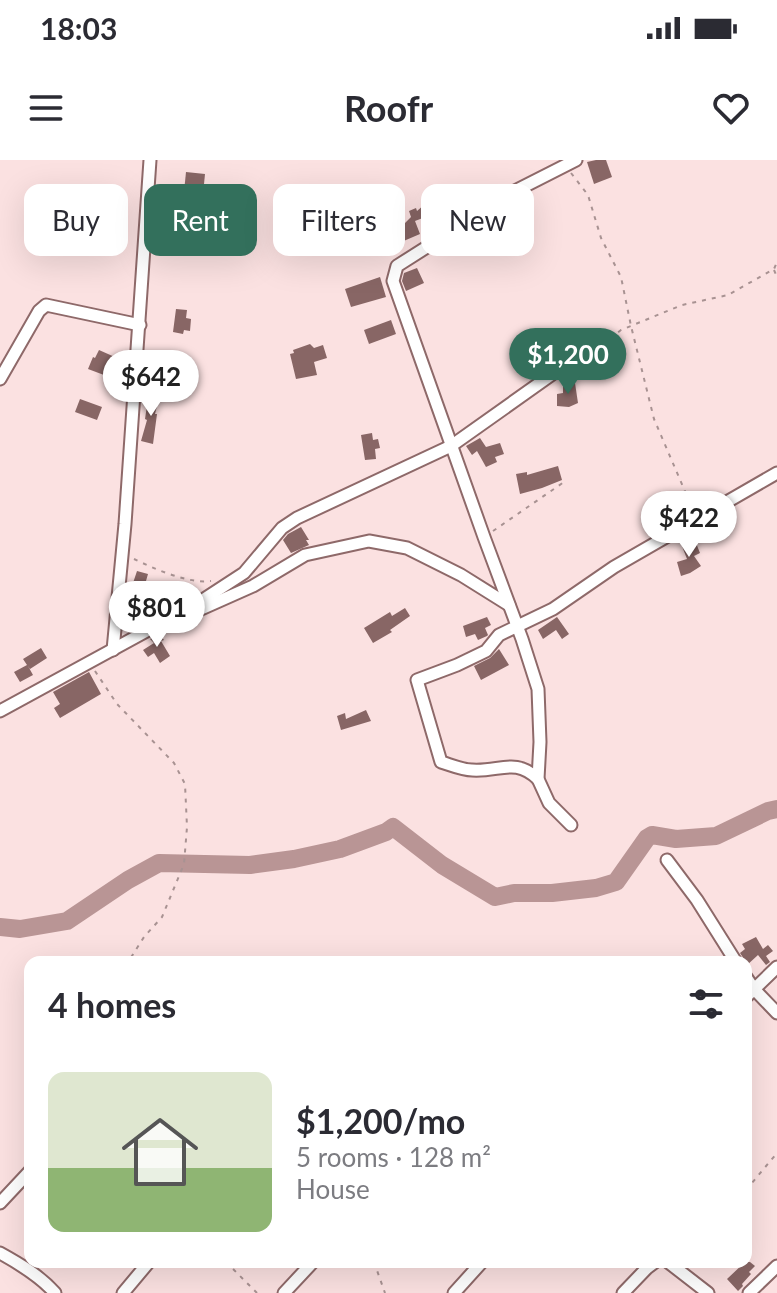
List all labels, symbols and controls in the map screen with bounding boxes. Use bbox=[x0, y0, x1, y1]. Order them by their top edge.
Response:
text: 18:03 bbox=[40, 10, 117, 46]
icon: menu bbox=[24, 86, 68, 130]
text: Roofr bbox=[344, 86, 433, 130]
icon: heart bbox=[709, 86, 753, 130]
chip: Buy bbox=[24, 184, 128, 256]
chip: Rent bbox=[144, 184, 257, 256]
chip: Filters bbox=[273, 184, 405, 256]
chip: New bbox=[421, 184, 534, 256]
pin: $1,200 bbox=[503, 328, 633, 396]
text: $1,200 bbox=[527, 338, 609, 370]
pin: $642 bbox=[104, 350, 198, 418]
text: $642 bbox=[121, 360, 181, 392]
pin: $422 bbox=[642, 491, 736, 559]
text: $422 bbox=[659, 501, 719, 533]
pin: $801 bbox=[110, 581, 204, 649]
text: $801 bbox=[127, 591, 187, 623]
icon: filters bbox=[684, 982, 728, 1026]
text: 4 homes bbox=[48, 984, 176, 1025]
text: $1,200/mo bbox=[296, 1100, 465, 1141]
icon: home bbox=[112, 1104, 208, 1200]
text: 5 rooms · 128 m² bbox=[296, 1141, 491, 1173]
text: House bbox=[296, 1173, 370, 1205]

